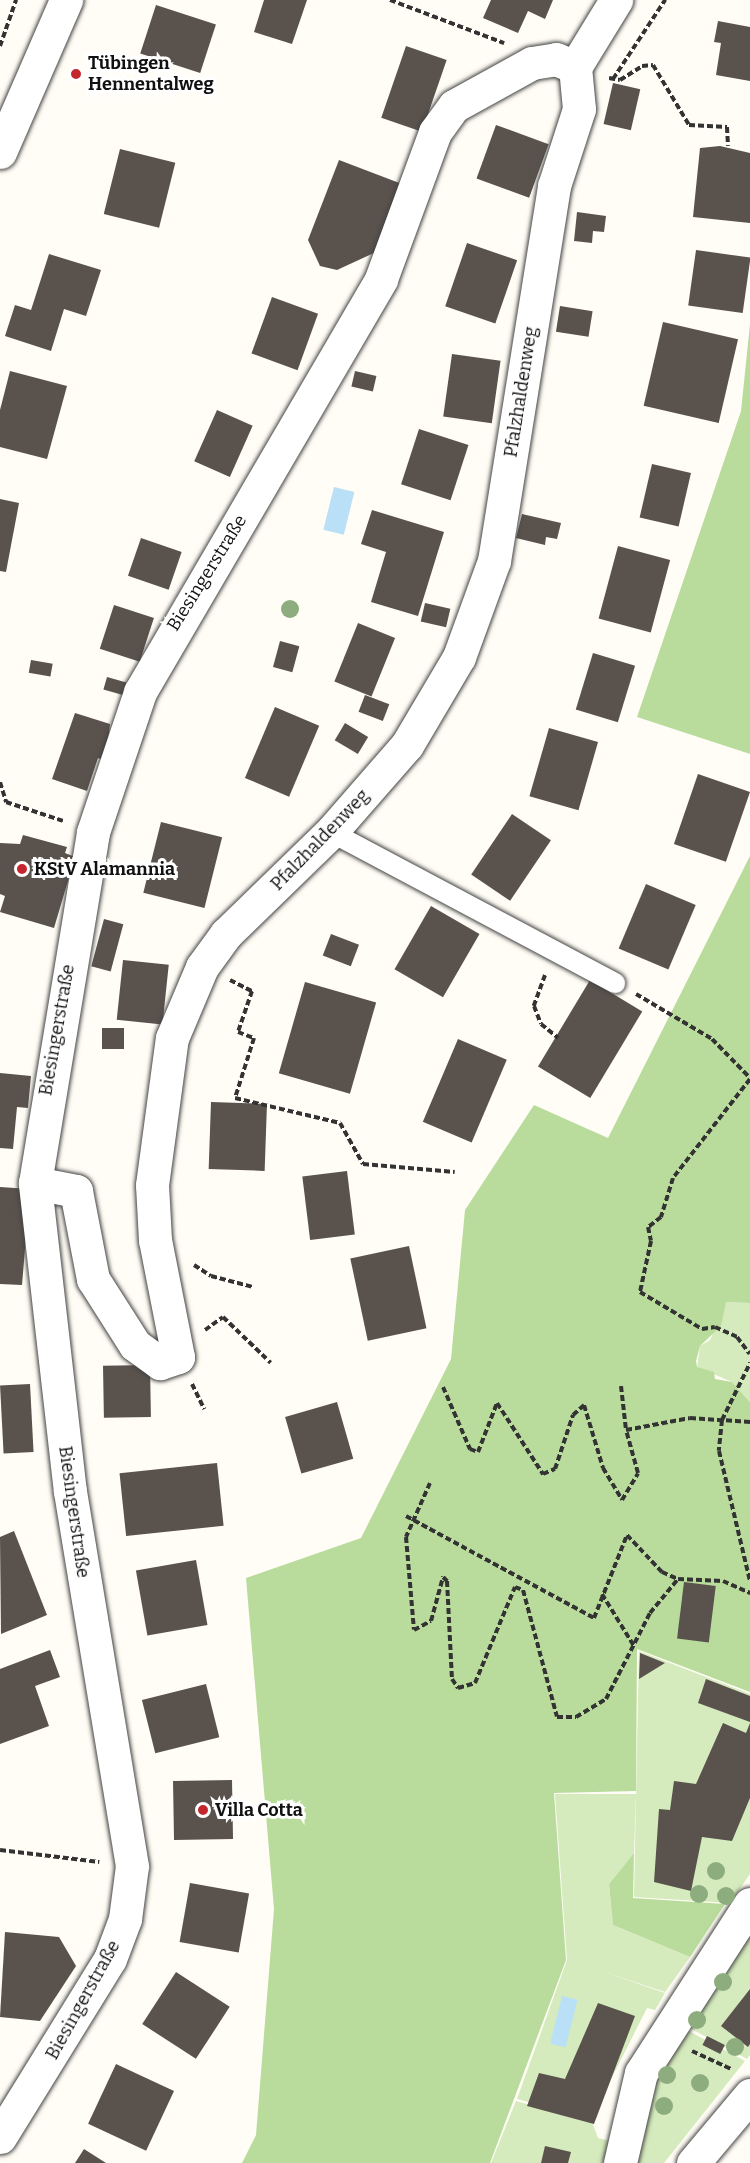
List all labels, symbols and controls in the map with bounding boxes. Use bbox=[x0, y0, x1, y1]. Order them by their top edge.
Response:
place label: Tübingen Hennentalweg bbox=[88, 53, 214, 96]
marker: Tübingen Hennentalweg bbox=[69, 67, 83, 81]
street label: Pfalzhaldenweg bbox=[500, 325, 542, 459]
street label: Biesingerstraße bbox=[163, 511, 251, 635]
street label: Pfalzhaldenweg bbox=[266, 785, 374, 895]
place label: KStV Alamannia bbox=[34, 858, 175, 880]
marker: KStV Alamannia bbox=[15, 862, 29, 876]
street label: Biesingerstraße bbox=[35, 963, 79, 1097]
street label: Biesingerstraße bbox=[54, 1445, 94, 1579]
place label: Villa Cotta bbox=[215, 1799, 303, 1821]
marker: Villa Cotta bbox=[196, 1803, 210, 1817]
street label: Biesingerstraße bbox=[41, 1937, 125, 2063]

